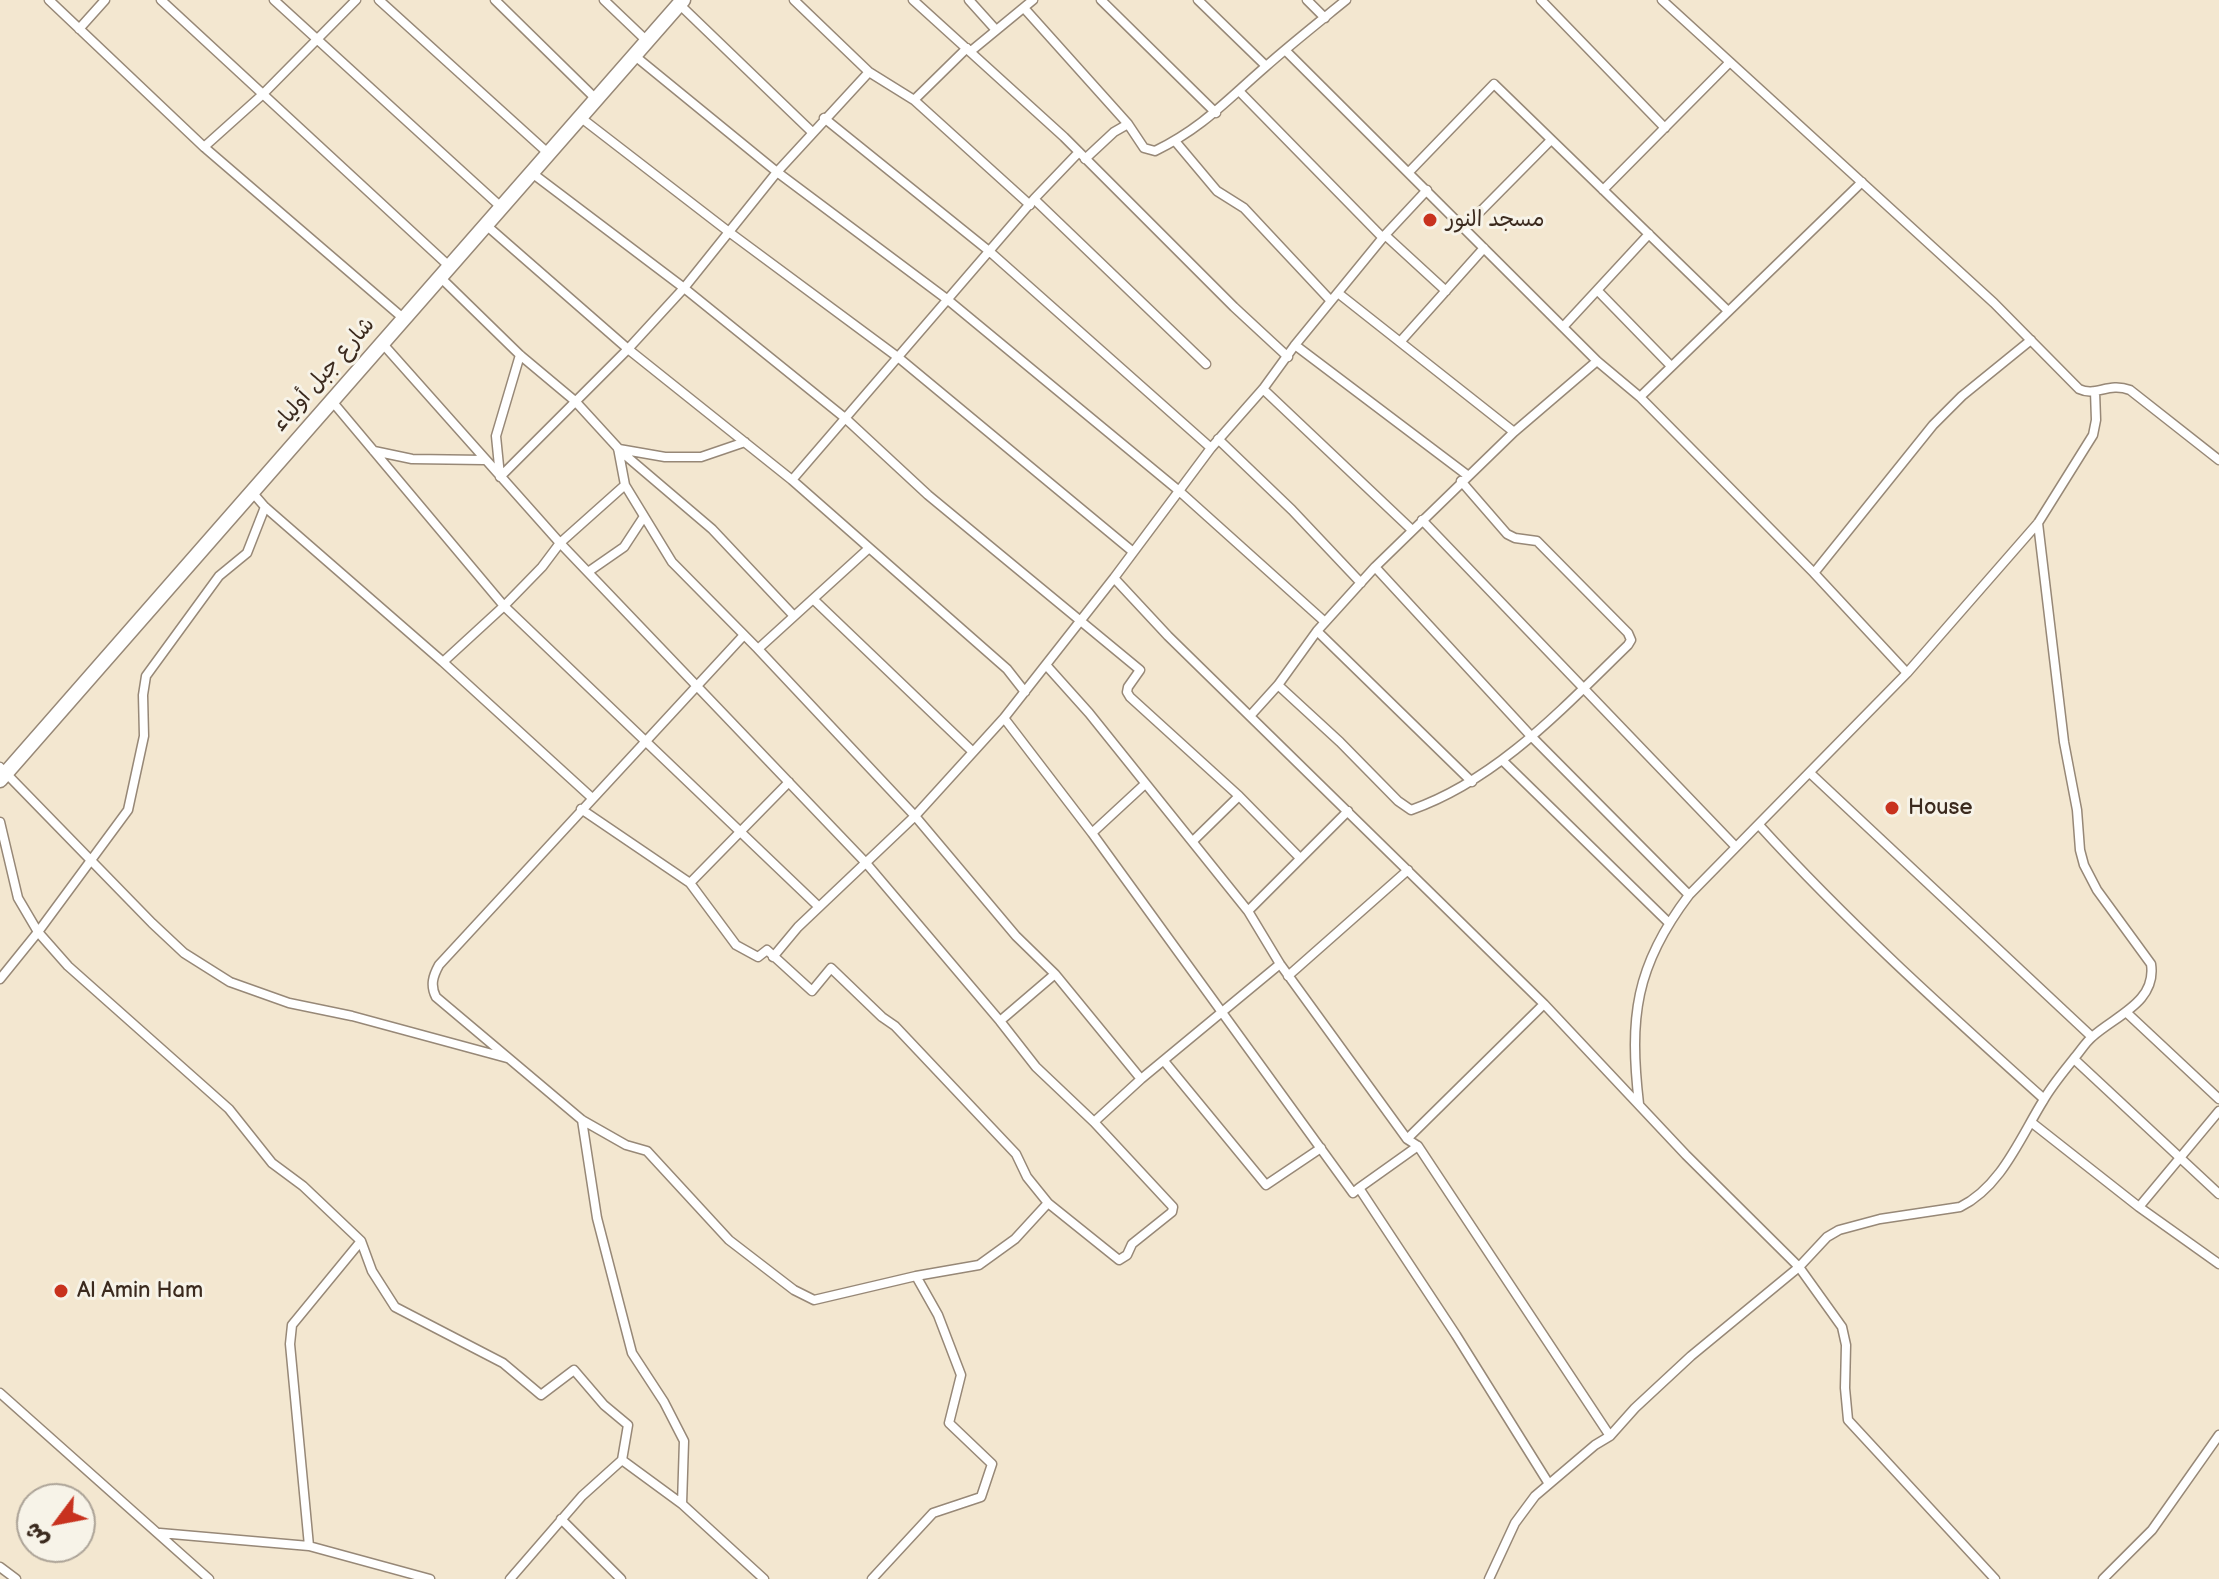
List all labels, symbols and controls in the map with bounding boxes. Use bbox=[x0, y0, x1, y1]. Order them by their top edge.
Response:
place label: مسجد النور bbox=[1446, 207, 1545, 233]
marker: مسجد النور bbox=[1421, 211, 1439, 229]
street label: شارع جبل أولياء bbox=[267, 312, 381, 438]
place label: House bbox=[1908, 795, 1973, 821]
marker: House bbox=[1883, 799, 1901, 817]
place label: Al Amin Ham bbox=[77, 1278, 203, 1304]
marker: Al Amin Ham bbox=[52, 1282, 70, 1300]
north arrow bbox=[16, 1483, 96, 1563]
text: ش bbox=[19, 1518, 55, 1552]

